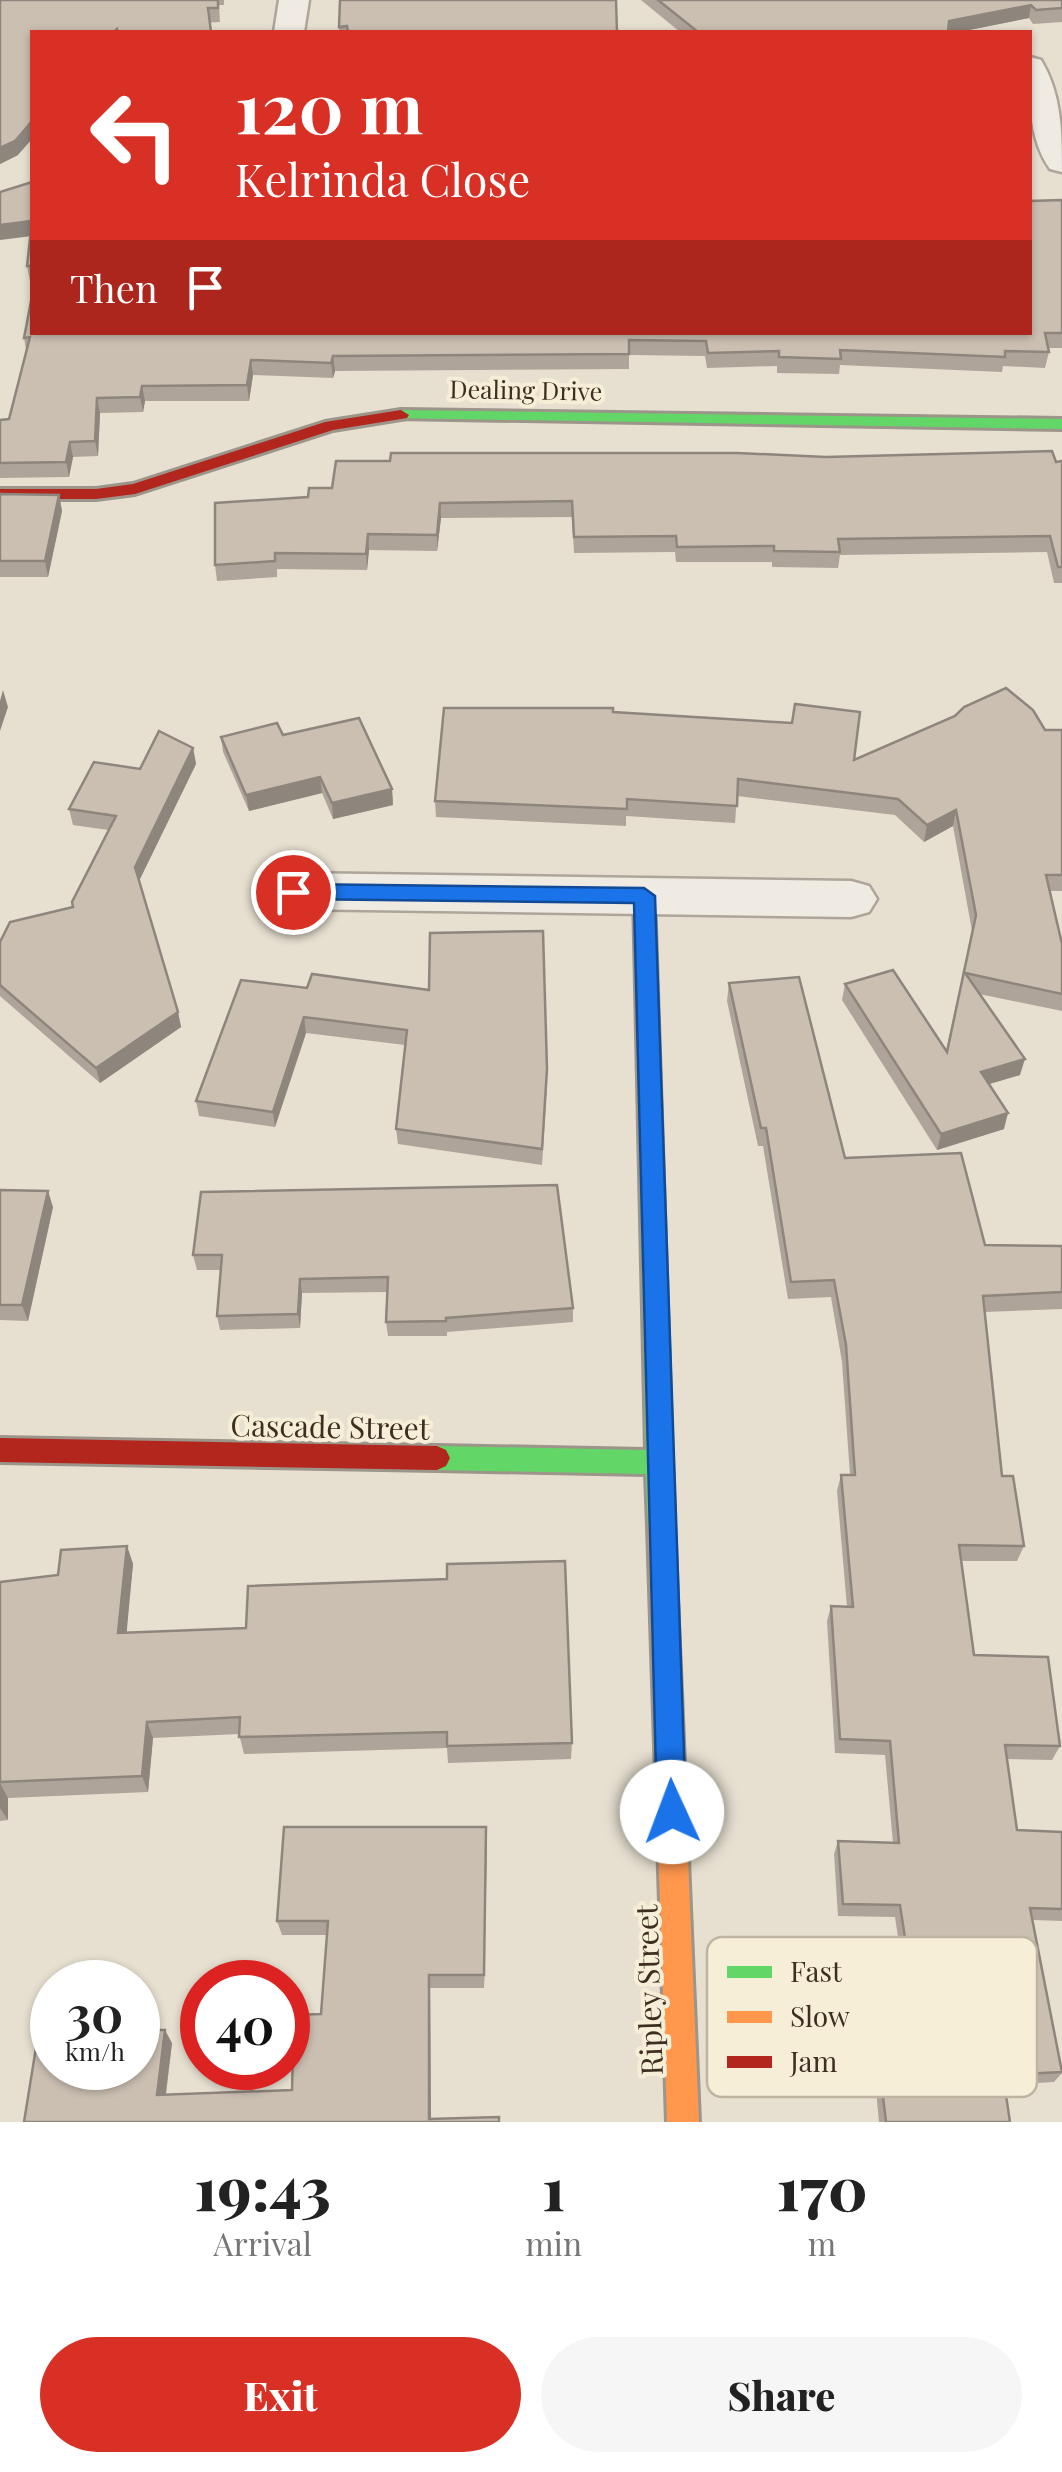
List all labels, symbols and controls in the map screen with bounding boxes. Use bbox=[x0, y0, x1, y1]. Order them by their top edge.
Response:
text: 120 m bbox=[235, 58, 423, 152]
icon: left bbox=[70, 70, 200, 200]
text: Kelrinda Close bbox=[235, 148, 530, 208]
icon: arrive bbox=[178, 260, 233, 315]
text: Then bbox=[70, 262, 158, 313]
street label: Dealing Drive bbox=[449, 371, 603, 407]
pin bbox=[251, 850, 336, 935]
icon: arrive bbox=[266, 865, 321, 920]
street label: Cascade Street bbox=[230, 1404, 430, 1448]
position arrow bbox=[620, 1760, 724, 1864]
street label: Ripley Street bbox=[625, 1903, 671, 2076]
legend bbox=[707, 1937, 1037, 2097]
text: Fast bbox=[790, 1952, 843, 1989]
speed limit sign: 40 bbox=[180, 1960, 310, 2090]
text: 30 bbox=[67, 1979, 123, 2046]
text: Slow bbox=[790, 1997, 850, 2034]
text: km/h bbox=[65, 2034, 125, 2067]
text: Jam bbox=[789, 2042, 837, 2079]
text: 19:43 bbox=[194, 2146, 331, 2226]
text: 1 bbox=[542, 2146, 565, 2226]
text: 170 bbox=[776, 2146, 868, 2226]
text: Arrival bbox=[213, 2221, 312, 2264]
text: min bbox=[525, 2221, 582, 2264]
text: m bbox=[808, 2221, 836, 2264]
button: Exit bbox=[40, 2337, 521, 2452]
button: Share bbox=[541, 2337, 1022, 2452]

